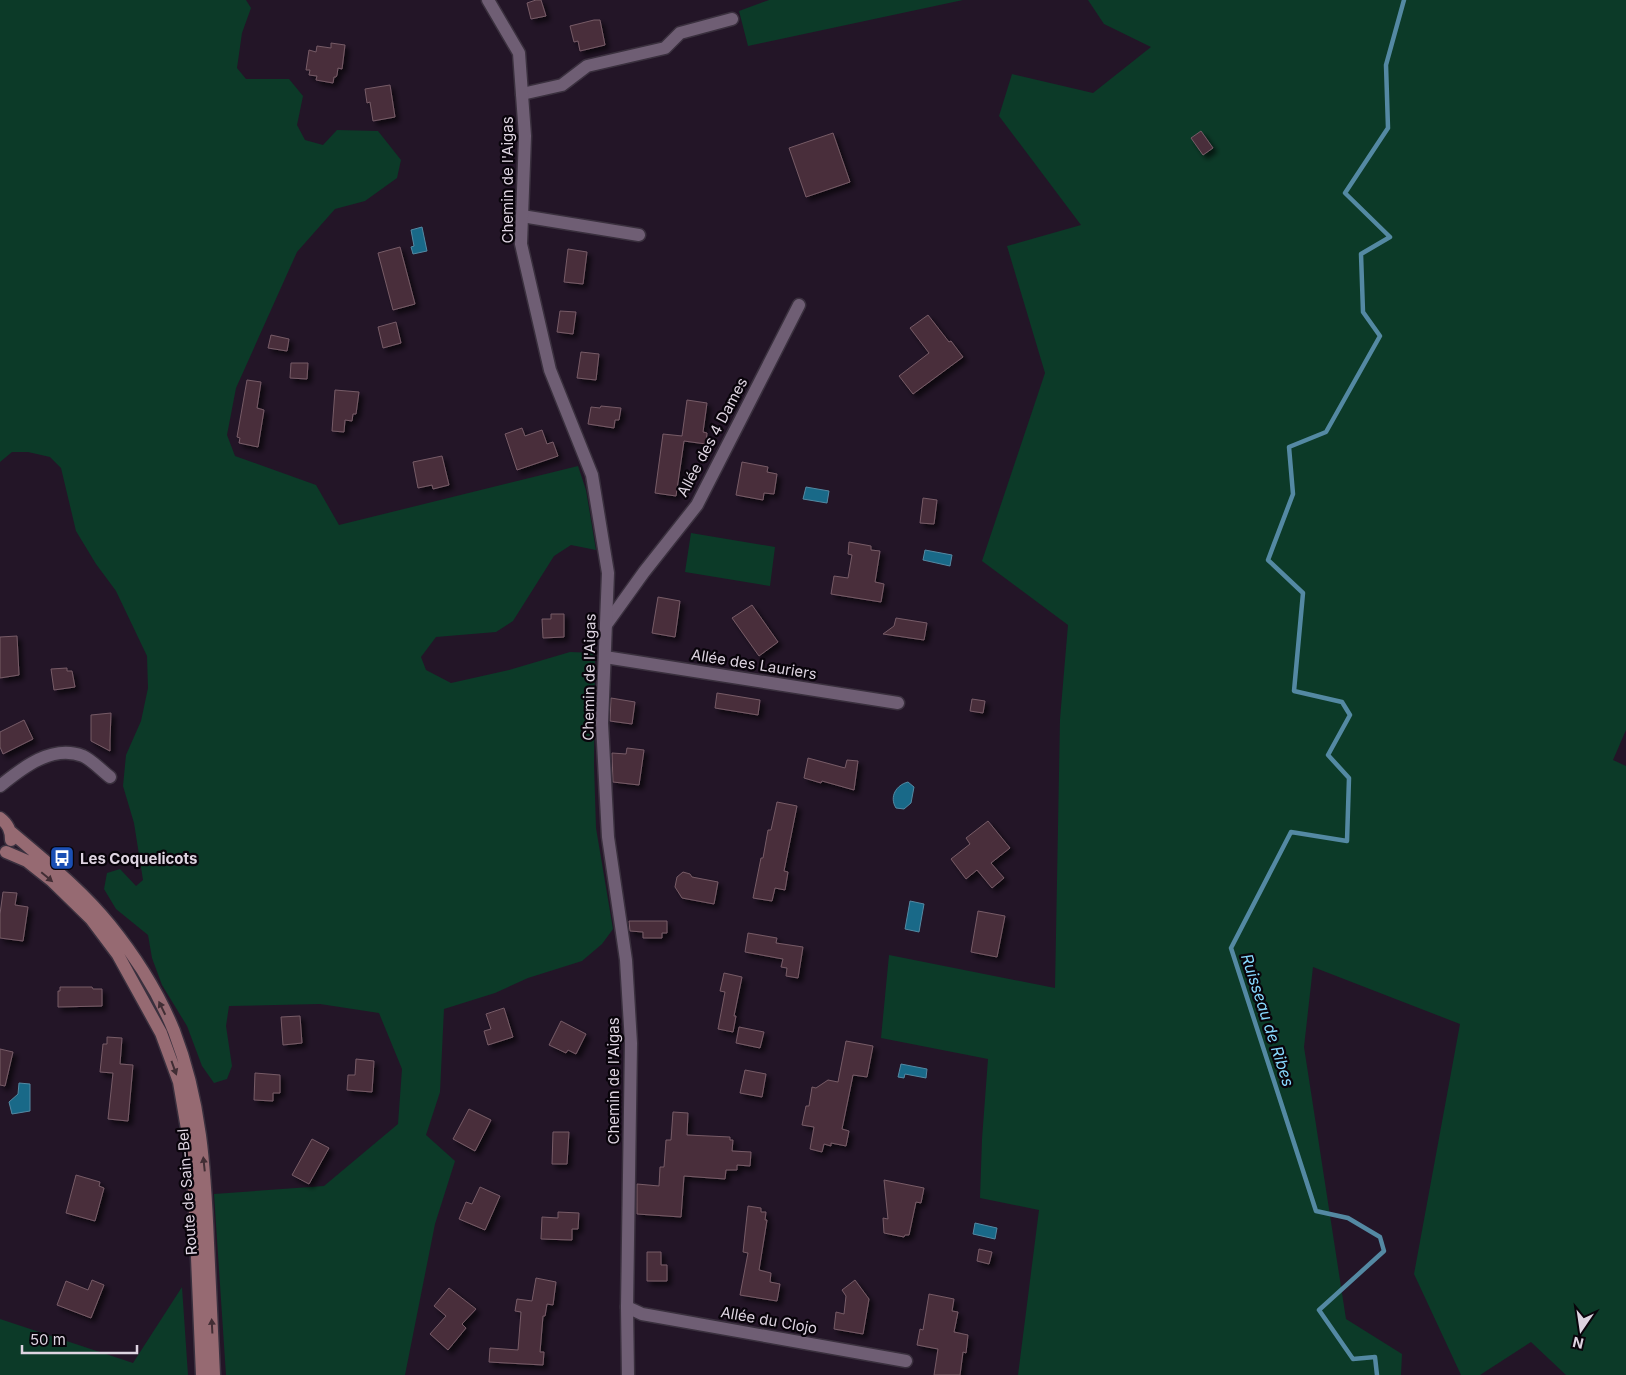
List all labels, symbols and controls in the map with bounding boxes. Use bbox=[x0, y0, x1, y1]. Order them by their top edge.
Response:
street label: Chemin de l'Aigas bbox=[498, 116, 517, 244]
street label: Allée des 4 Dames bbox=[673, 374, 751, 500]
street label: Chemin de l'Aigas bbox=[578, 613, 600, 741]
street label: Allée des Lauriers bbox=[690, 645, 818, 683]
bus stop icon: Les Coquelicots bbox=[49, 845, 75, 871]
place label: Les Coquelicots bbox=[80, 849, 197, 868]
one-way arrow bbox=[40, 872, 53, 883]
water label: Ruisseau de Ribes bbox=[1237, 951, 1299, 1089]
one-way arrow bbox=[158, 1001, 166, 1015]
street label: Chemin de l'Aigas bbox=[604, 1017, 623, 1145]
one-way arrow bbox=[170, 1061, 178, 1076]
street label: Route de Sain-Bel bbox=[173, 1128, 201, 1256]
one-way arrow bbox=[200, 1156, 208, 1172]
street label: Allée du Clojo bbox=[719, 1302, 819, 1338]
north arrow bbox=[1556, 1305, 1606, 1355]
one-way arrow bbox=[207, 1318, 215, 1334]
scale bar bbox=[22, 1322, 138, 1354]
text: 50 m bbox=[30, 1330, 66, 1349]
text: N bbox=[1571, 1334, 1585, 1353]

